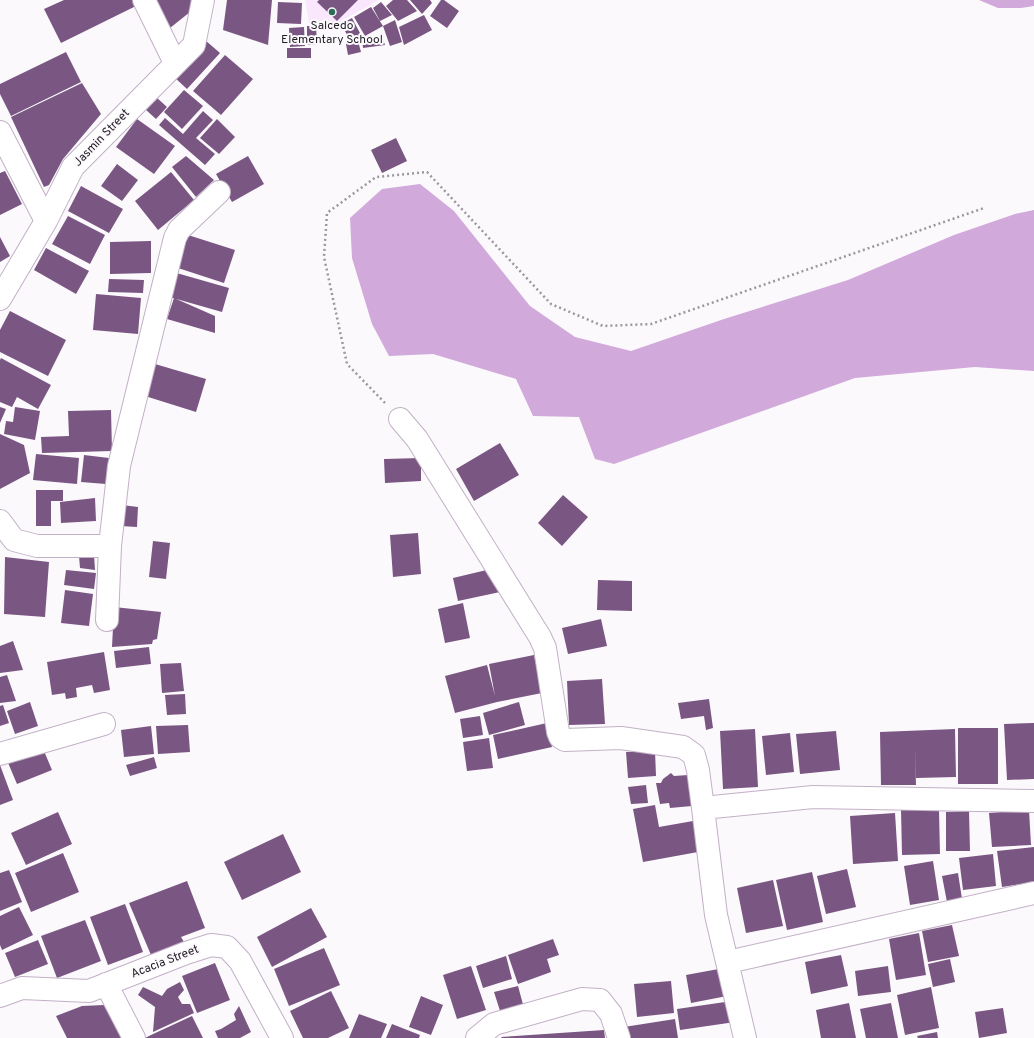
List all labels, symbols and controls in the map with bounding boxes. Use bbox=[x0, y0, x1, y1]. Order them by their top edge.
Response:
marker: Salcedo Elementary School bbox=[327, 7, 337, 17]
place label: Salcedo Elementary School bbox=[281, 18, 383, 48]
street label: Jasmin Street bbox=[70, 106, 134, 170]
street label: Acacia Street bbox=[129, 942, 201, 982]

